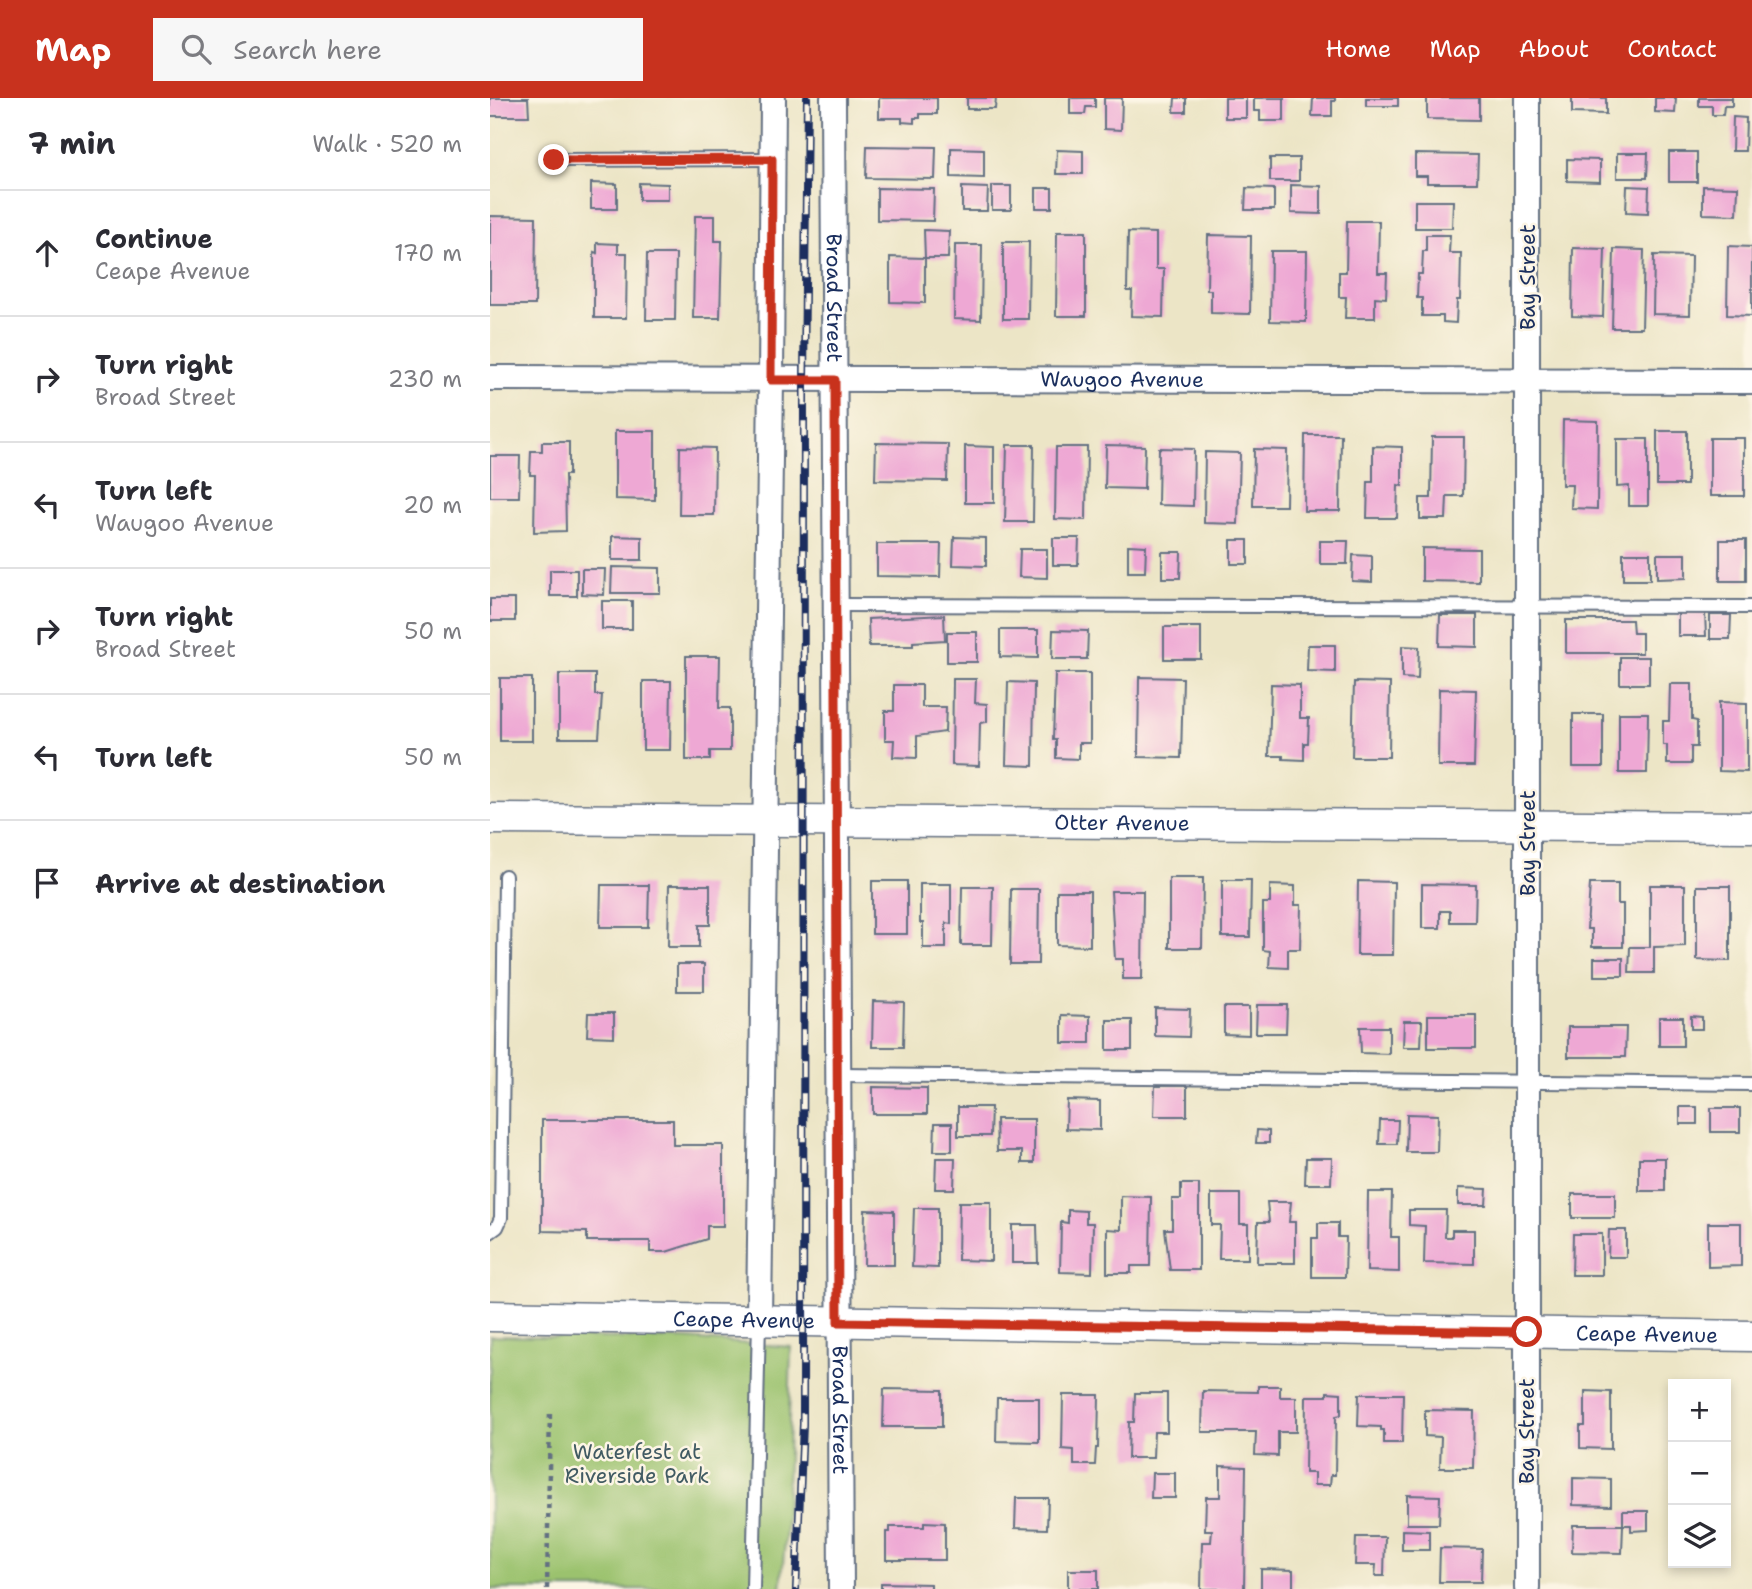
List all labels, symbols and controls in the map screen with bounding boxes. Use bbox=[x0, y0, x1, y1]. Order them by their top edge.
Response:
search box bbox=[153, 18, 643, 81]
text: Map bbox=[35, 27, 111, 72]
icon: search bbox=[177, 30, 215, 68]
text: Search here bbox=[233, 32, 382, 67]
text: Home bbox=[1325, 33, 1391, 65]
text: Map bbox=[1429, 33, 1481, 65]
text: About bbox=[1519, 33, 1589, 65]
text: Contact bbox=[1627, 33, 1717, 65]
text: 7 min bbox=[28, 123, 115, 164]
text: Walk · 520 m bbox=[312, 129, 462, 159]
route end bbox=[538, 144, 569, 175]
text: Continue bbox=[95, 221, 213, 256]
street label: Bay Street bbox=[1514, 224, 1542, 330]
street label: Broad Street bbox=[820, 233, 848, 363]
icon: ahead bbox=[28, 234, 66, 272]
text: 170 m bbox=[394, 238, 462, 268]
text: Ceape Avenue bbox=[95, 256, 251, 286]
text: Turn right bbox=[95, 347, 233, 382]
icon: right bbox=[28, 360, 66, 398]
text: 230 m bbox=[388, 364, 462, 394]
street label: Waugoo Avenue bbox=[1040, 365, 1204, 394]
text: Broad Street bbox=[95, 382, 236, 412]
text: Turn left bbox=[95, 473, 212, 508]
icon: left bbox=[28, 486, 66, 524]
text: 20 m bbox=[403, 490, 462, 520]
text: Waugoo Avenue bbox=[95, 508, 274, 538]
text: Turn right bbox=[95, 599, 233, 634]
icon: right bbox=[28, 612, 66, 650]
text: 50 m bbox=[404, 616, 462, 646]
text: Broad Street bbox=[95, 634, 236, 664]
icon: left bbox=[28, 738, 66, 776]
text: Turn left bbox=[95, 740, 212, 775]
text: 50 m bbox=[404, 742, 462, 772]
street label: Bay Street bbox=[1514, 790, 1542, 896]
street label: Otter Avenue bbox=[1054, 809, 1190, 837]
icon: arrive bbox=[28, 864, 66, 902]
text: Arrive at destination bbox=[95, 866, 385, 901]
street label: Ceape Avenue bbox=[673, 1305, 815, 1335]
route start bbox=[1511, 1316, 1542, 1347]
street label: Ceape Avenue bbox=[1576, 1319, 1718, 1349]
street label: Broad Street bbox=[826, 1345, 854, 1475]
street label: Bay Street bbox=[1513, 1378, 1541, 1484]
map controls bbox=[1668, 1379, 1731, 1568]
button: + bbox=[1668, 1379, 1731, 1442]
park label: Waterfest at Riverside Park bbox=[565, 1438, 709, 1490]
button: − bbox=[1668, 1442, 1731, 1505]
button: layers bbox=[1668, 1505, 1731, 1568]

